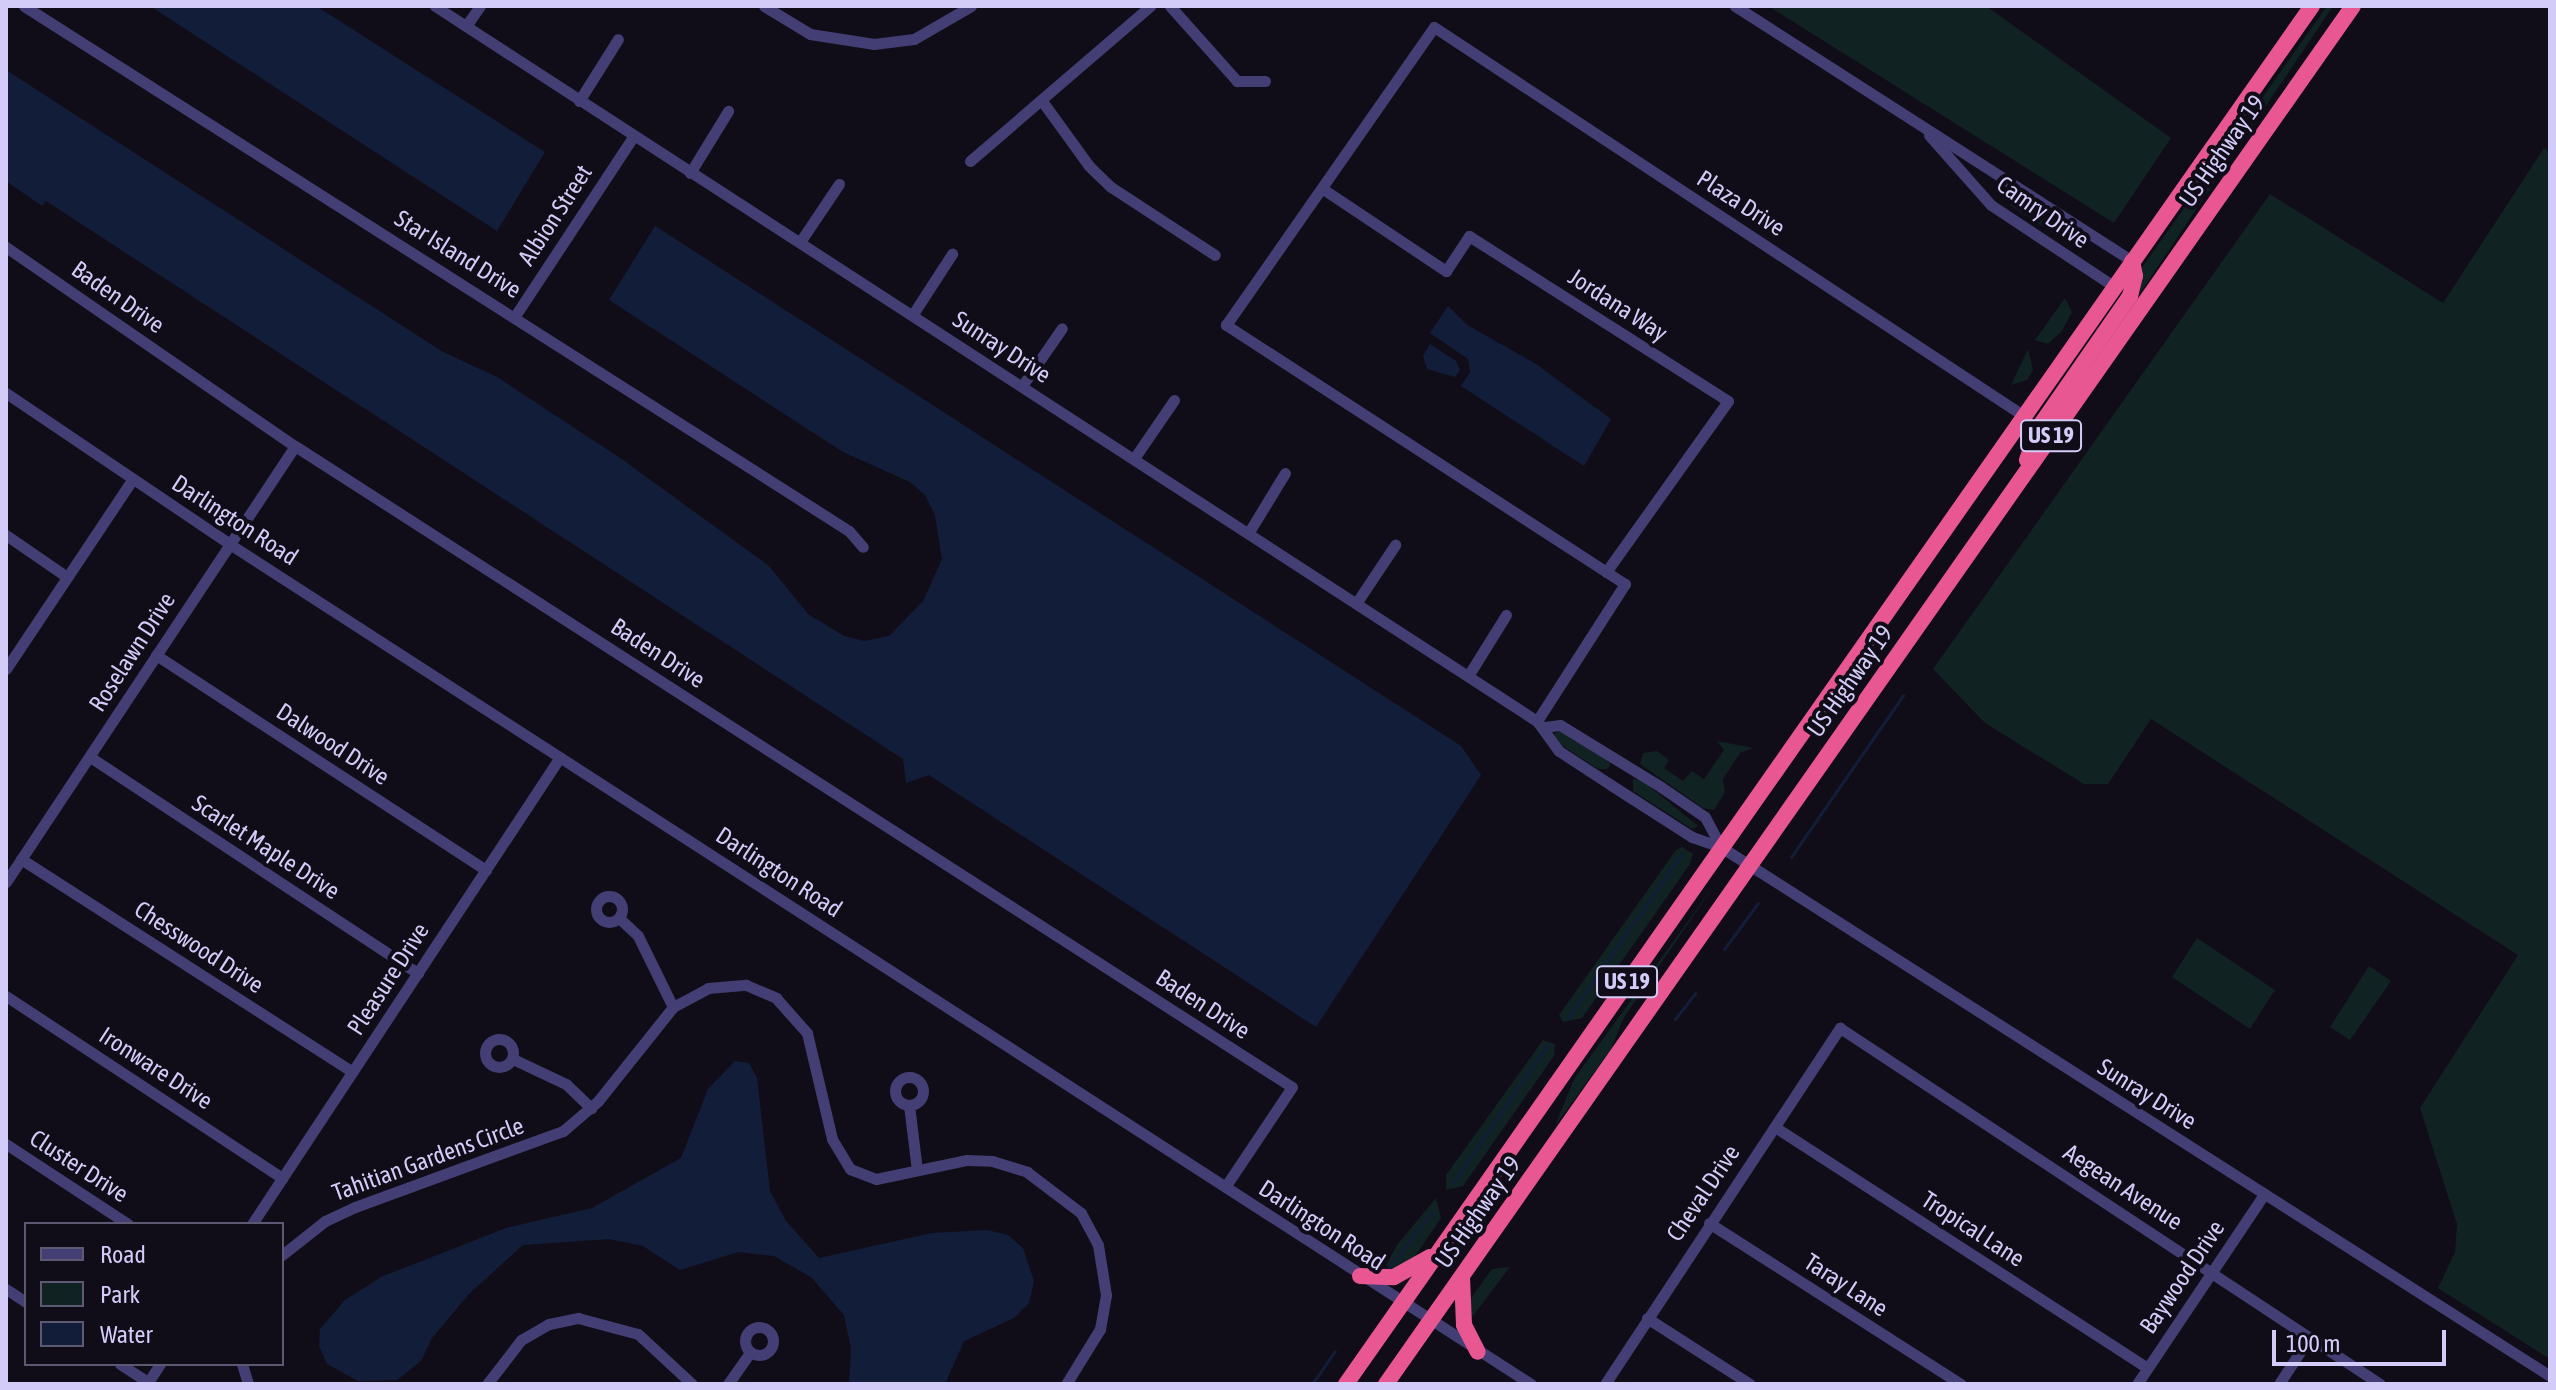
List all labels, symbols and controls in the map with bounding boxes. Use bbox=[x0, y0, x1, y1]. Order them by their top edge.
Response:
street label: US Highway 19 bbox=[2173, 90, 2271, 212]
street label: Albion Street bbox=[512, 159, 598, 271]
street label: Plaza Drive bbox=[1692, 164, 1790, 242]
street label: Camry Drive bbox=[1991, 170, 2095, 254]
street label: Star Island Drive bbox=[390, 204, 526, 304]
street label: Baden Drive bbox=[66, 255, 170, 339]
street label: Jordana Way bbox=[1563, 262, 1673, 348]
street label: Sunray Drive bbox=[948, 305, 1056, 389]
road number: US 19 bbox=[2019, 418, 2083, 454]
street label: Darlington Road bbox=[167, 469, 303, 571]
street label: Roselawn Drive bbox=[83, 587, 181, 717]
street label: Baden Drive bbox=[606, 612, 710, 694]
street label: US Highway 19 bbox=[1801, 620, 1899, 742]
street label: Dalwood Drive bbox=[271, 697, 395, 791]
street label: Scarlet Maple Drive bbox=[187, 789, 345, 905]
street label: Darlington Road bbox=[711, 821, 847, 923]
street label: Chesswood Drive bbox=[129, 895, 269, 999]
street label: Pleasure Drive bbox=[341, 918, 435, 1040]
street label: Baden Drive bbox=[1151, 963, 1255, 1045]
road number: US 19 bbox=[1595, 964, 1659, 1000]
street label: Ironware Drive bbox=[94, 1021, 218, 1115]
street label: Sunray Drive bbox=[2092, 1052, 2202, 1136]
street label: Tahitian Gardens Circle bbox=[328, 1111, 528, 1207]
street label: Cluster Drive bbox=[24, 1123, 134, 1209]
street label: Aegean Avenue bbox=[2058, 1138, 2188, 1236]
street label: Cheval Drive bbox=[1660, 1139, 1746, 1247]
street label: US Highway 19 bbox=[1429, 1151, 1527, 1273]
street label: Darlington Road bbox=[1254, 1174, 1390, 1276]
street label: Tropical Lane bbox=[1916, 1185, 2030, 1273]
street label: Baywood Drive bbox=[2134, 1215, 2230, 1339]
legend bbox=[24, 1222, 284, 1366]
text: Road bbox=[100, 1241, 146, 1268]
street label: Taray Lane bbox=[1799, 1247, 1893, 1323]
text: Park bbox=[100, 1281, 140, 1308]
scale bar bbox=[2276, 1314, 2450, 1364]
text: Water bbox=[100, 1321, 153, 1348]
text: 100 m bbox=[2286, 1330, 2340, 1357]

